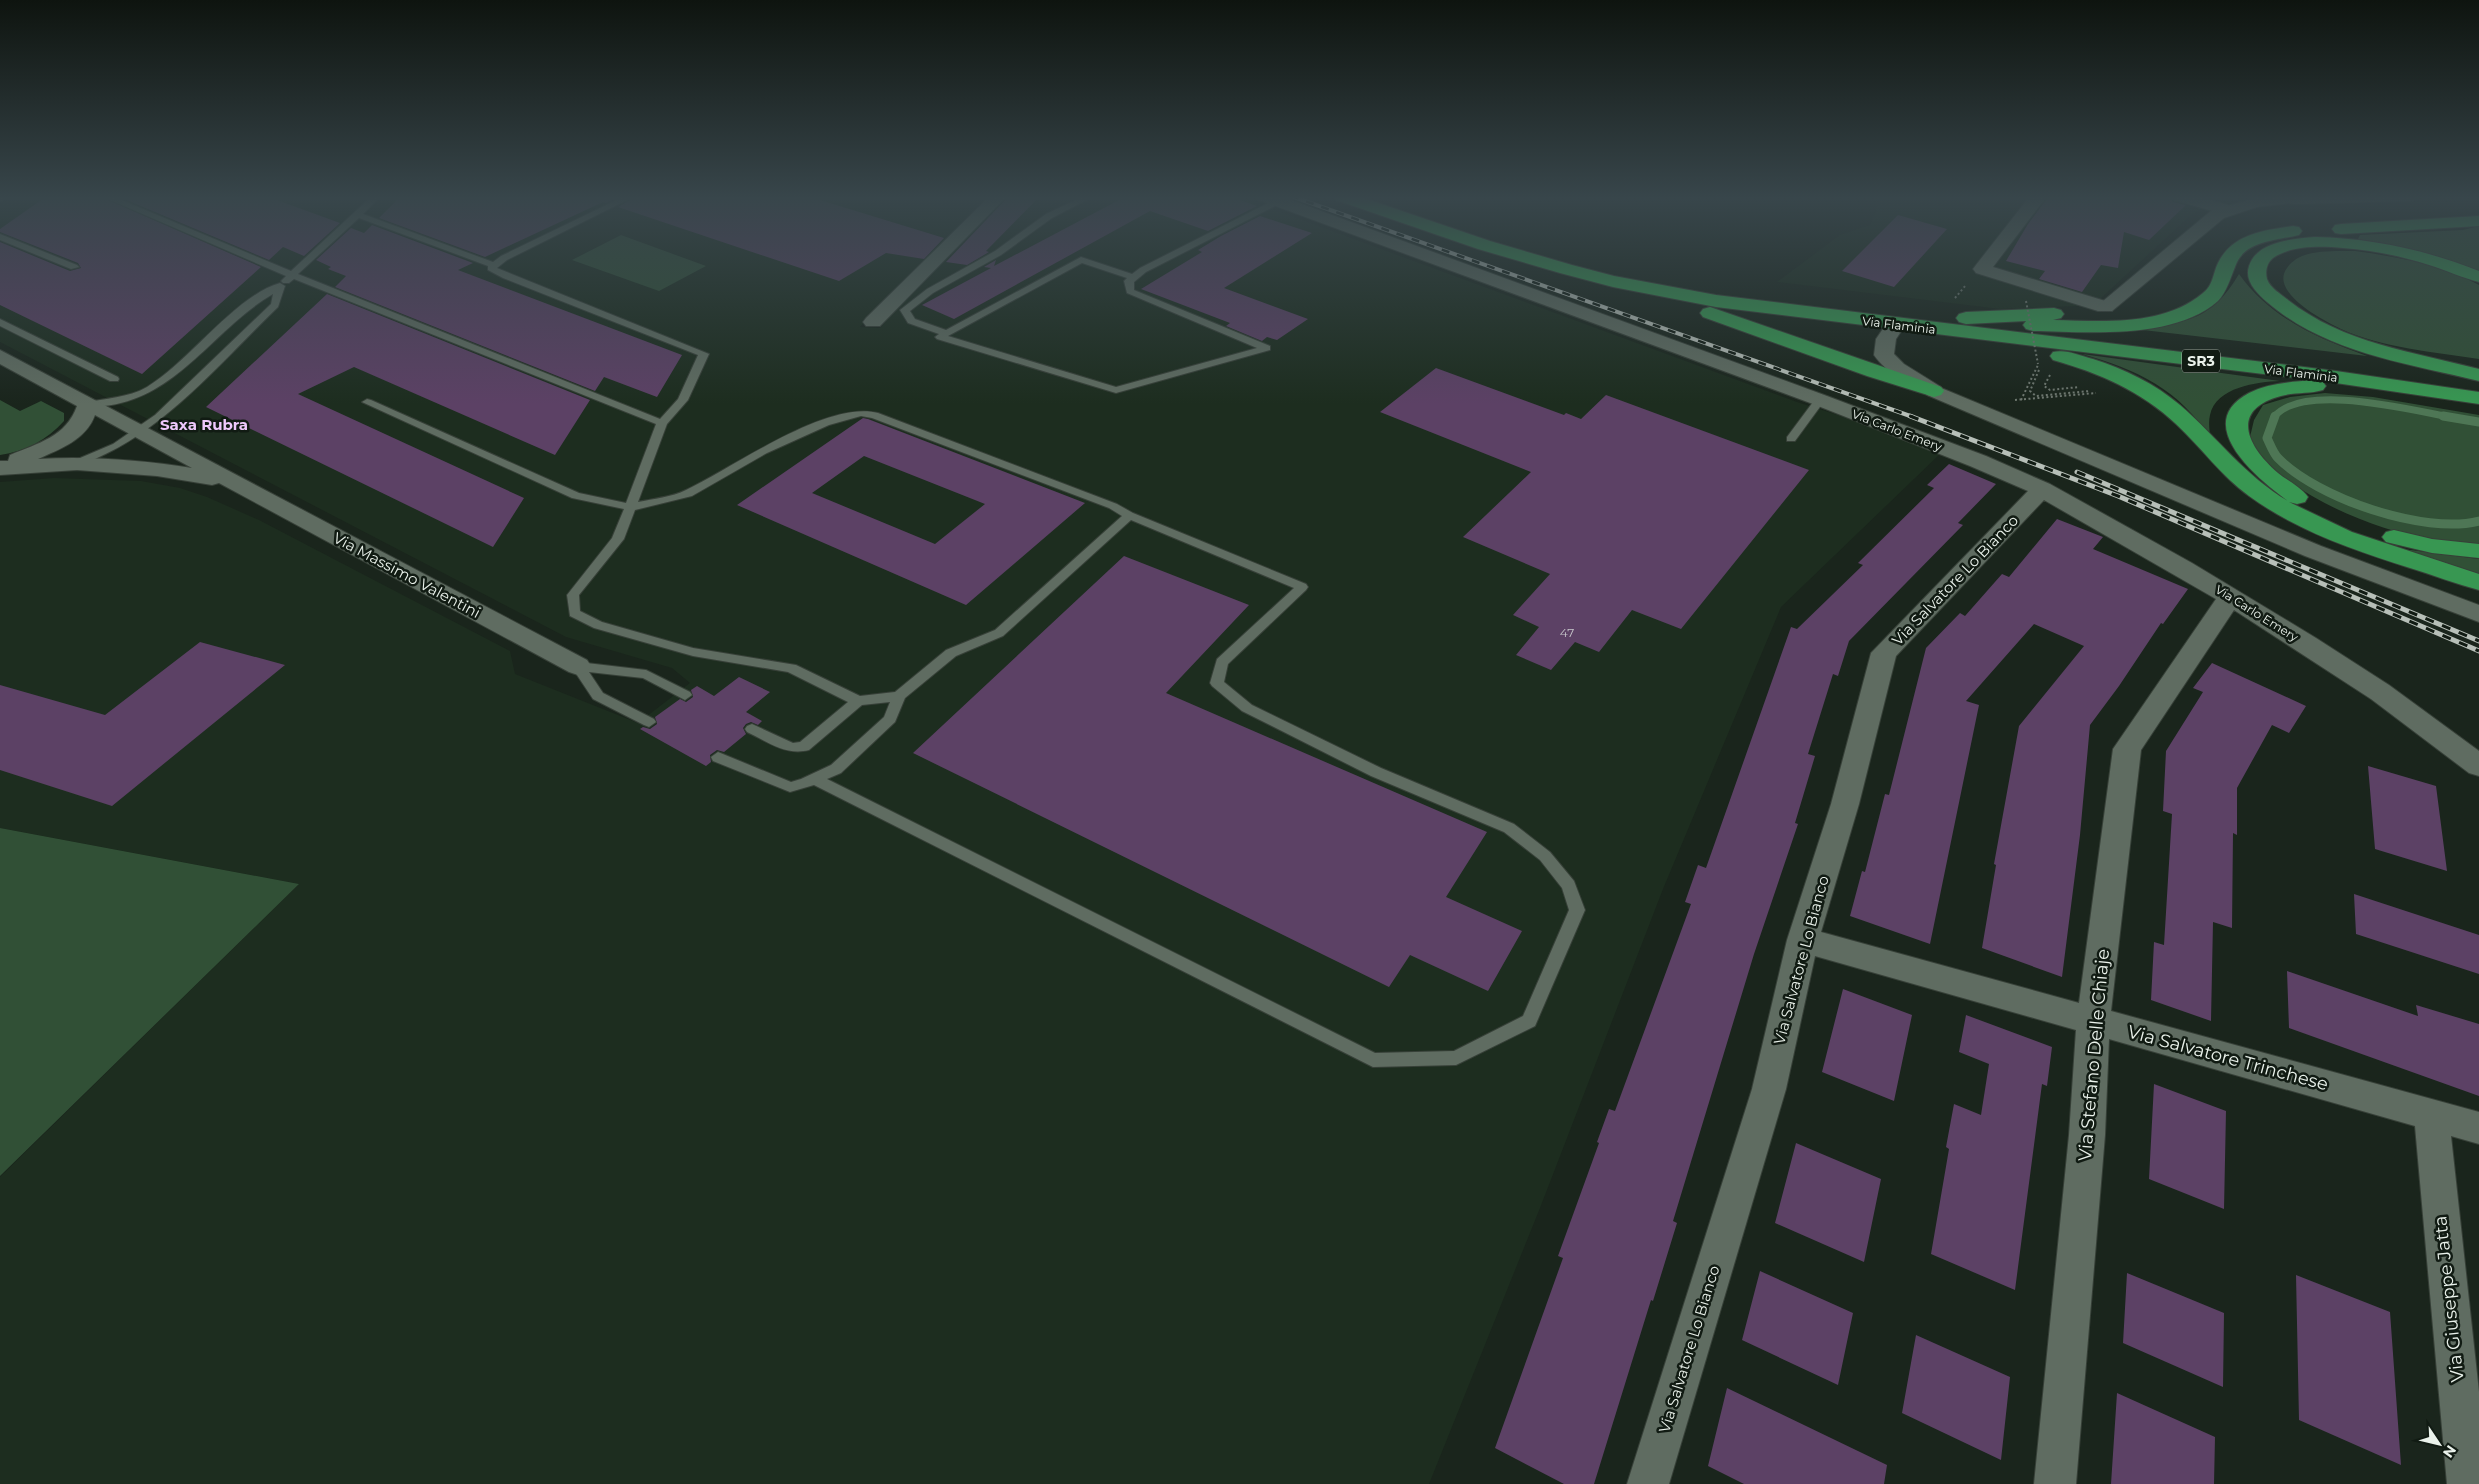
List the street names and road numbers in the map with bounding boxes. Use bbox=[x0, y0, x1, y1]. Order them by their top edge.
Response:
street label: Via Flaminia bbox=[1861, 313, 1937, 337]
road number: SR3 bbox=[2182, 350, 2220, 372]
street label: Via Flaminia bbox=[2263, 361, 2339, 385]
street label: Via Carlo Emery bbox=[1850, 406, 1944, 454]
street label: Via Salvatore Lo Bianco bbox=[1888, 511, 2022, 649]
street label: Via Massimo Valentini bbox=[330, 528, 484, 622]
street label: Via Carlo Emery bbox=[2213, 581, 2302, 645]
street label: Via Salvatore Lo Bianco bbox=[1769, 874, 1833, 1046]
street label: Via Stefano Delle Chiaje bbox=[2074, 948, 2114, 1162]
street label: Via Salvatore Trinchese bbox=[2125, 1021, 2331, 1095]
street label: Via Giuseppe Jatta bbox=[2429, 1215, 2469, 1383]
street label: Via Salvatore Lo Bianco bbox=[1654, 1263, 1724, 1435]

